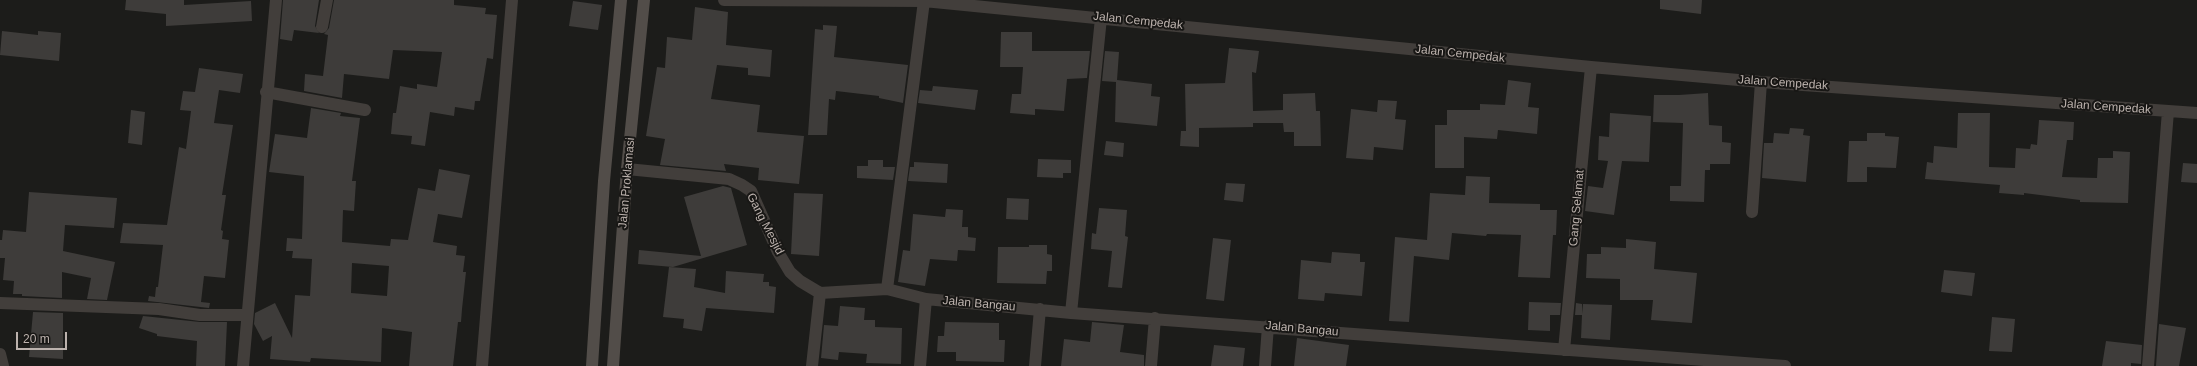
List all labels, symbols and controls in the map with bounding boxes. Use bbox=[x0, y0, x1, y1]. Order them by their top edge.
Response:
street label: Jalan Cempedak bbox=[1092, 9, 1184, 33]
street label: Jalan Cempedak bbox=[1414, 42, 1506, 66]
street label: Jalan Cempedak bbox=[1738, 73, 1828, 93]
street label: Jalan Cempedak bbox=[2061, 97, 2151, 117]
street label: Jalan Proklamasi bbox=[616, 137, 638, 229]
street label: Gang Selamat bbox=[1566, 169, 1588, 247]
street label: Gang Mesjid bbox=[743, 191, 787, 257]
street label: Jalan Bangau bbox=[942, 294, 1016, 314]
street label: Jalan Bangau bbox=[1265, 319, 1339, 339]
scale bar bbox=[18, 324, 69, 350]
text: 20 m bbox=[23, 332, 50, 346]

